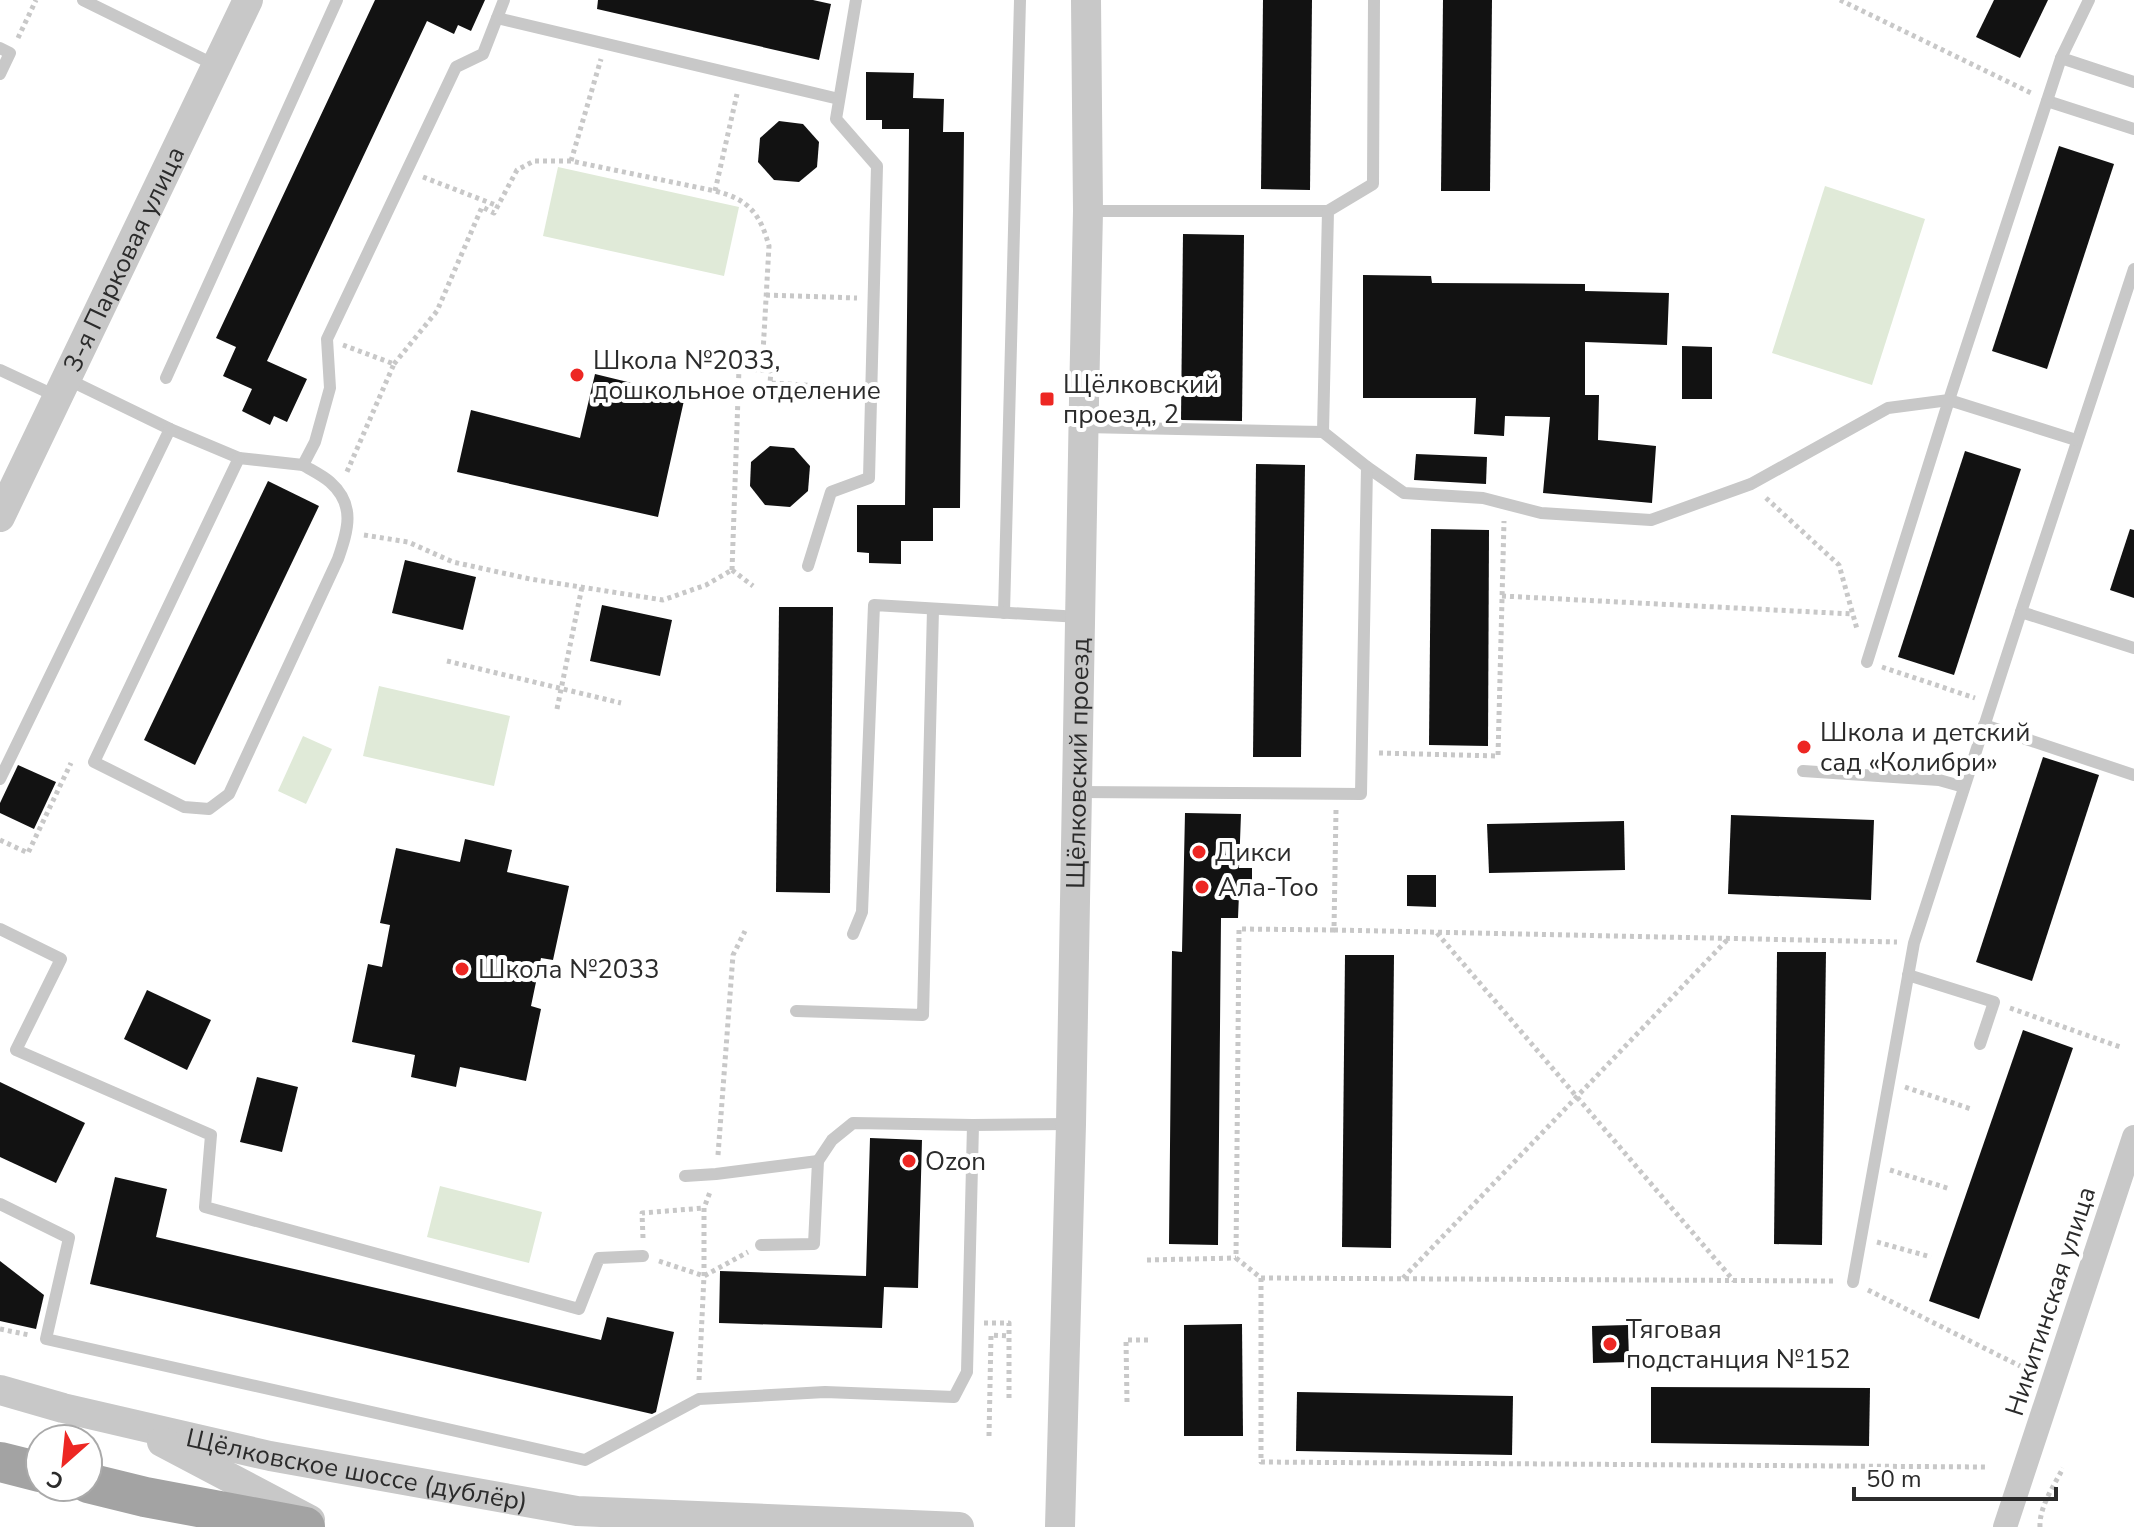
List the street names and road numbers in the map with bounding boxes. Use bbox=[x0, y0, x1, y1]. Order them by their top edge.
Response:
street label: 3-я Парковая улица bbox=[55, 141, 193, 378]
street label: Щёлковский проезд bbox=[1058, 637, 1098, 889]
street label: Никитинская улица bbox=[1997, 1182, 2104, 1420]
street label: Щёлковское шоссе (дублёр) bbox=[183, 1420, 530, 1520]

